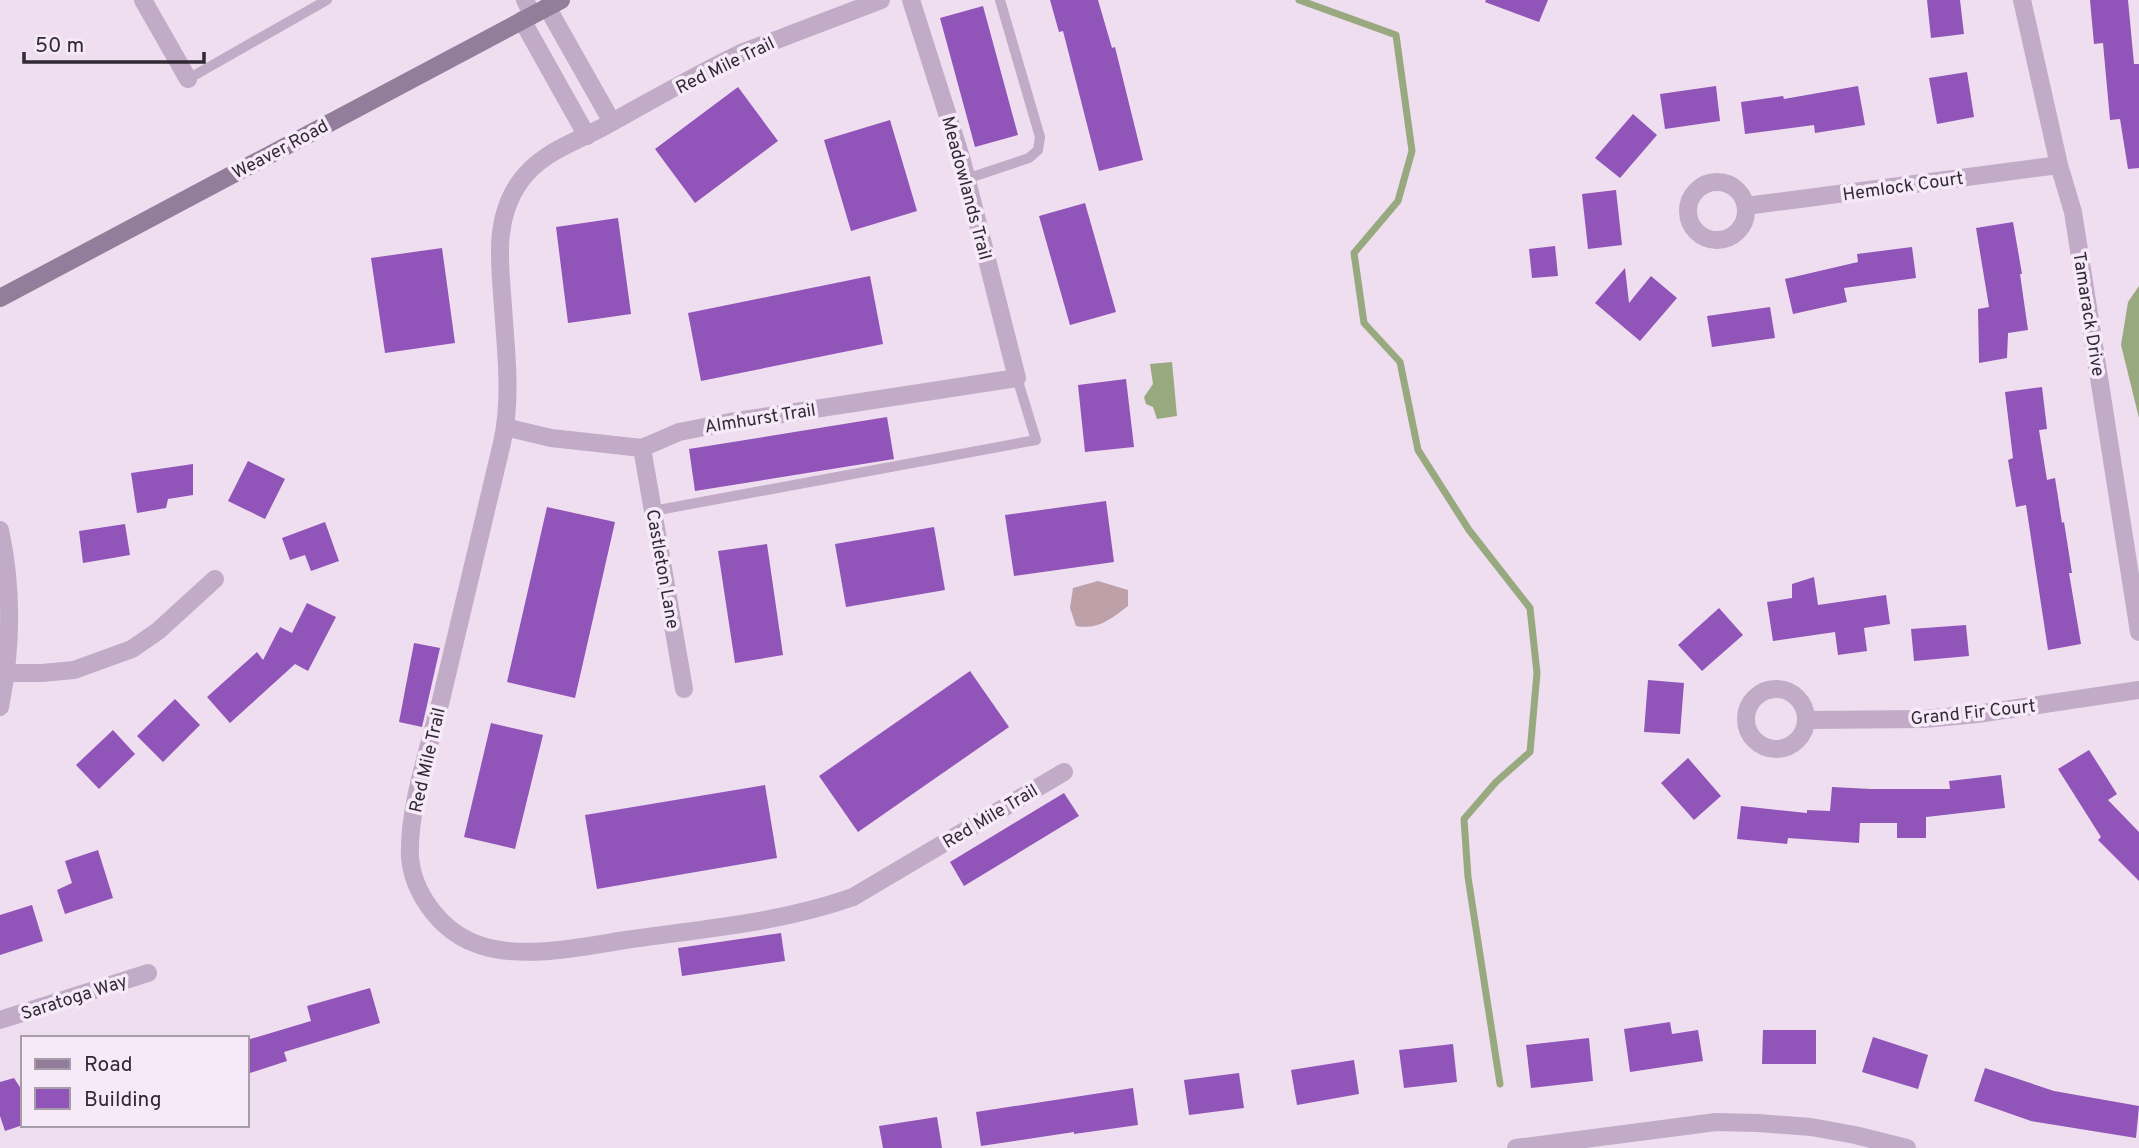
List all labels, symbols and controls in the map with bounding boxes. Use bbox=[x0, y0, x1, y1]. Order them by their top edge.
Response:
scale bar bbox=[24, 21, 205, 65]
text: 50 m bbox=[35, 33, 84, 60]
street label: Red Mile Trail bbox=[672, 33, 779, 100]
street label: Meadowlands Trail bbox=[935, 114, 996, 263]
street label: Weaver Road bbox=[229, 115, 333, 185]
street label: Hemlock Court bbox=[1841, 168, 1965, 207]
street label: Tamarack Drive bbox=[2066, 250, 2109, 378]
street label: Almhurst Trail bbox=[703, 399, 817, 440]
street label: Castleton Lane bbox=[640, 508, 683, 631]
street label: Grand Fir Court bbox=[1910, 695, 2037, 731]
street label: Red Mile Trail bbox=[405, 706, 452, 815]
street label: Red Mile Trail bbox=[939, 780, 1043, 855]
street label: Saratoga Way bbox=[18, 970, 131, 1026]
legend bbox=[21, 1036, 248, 1127]
text: Road bbox=[84, 1052, 133, 1079]
text: Building bbox=[84, 1087, 162, 1114]

